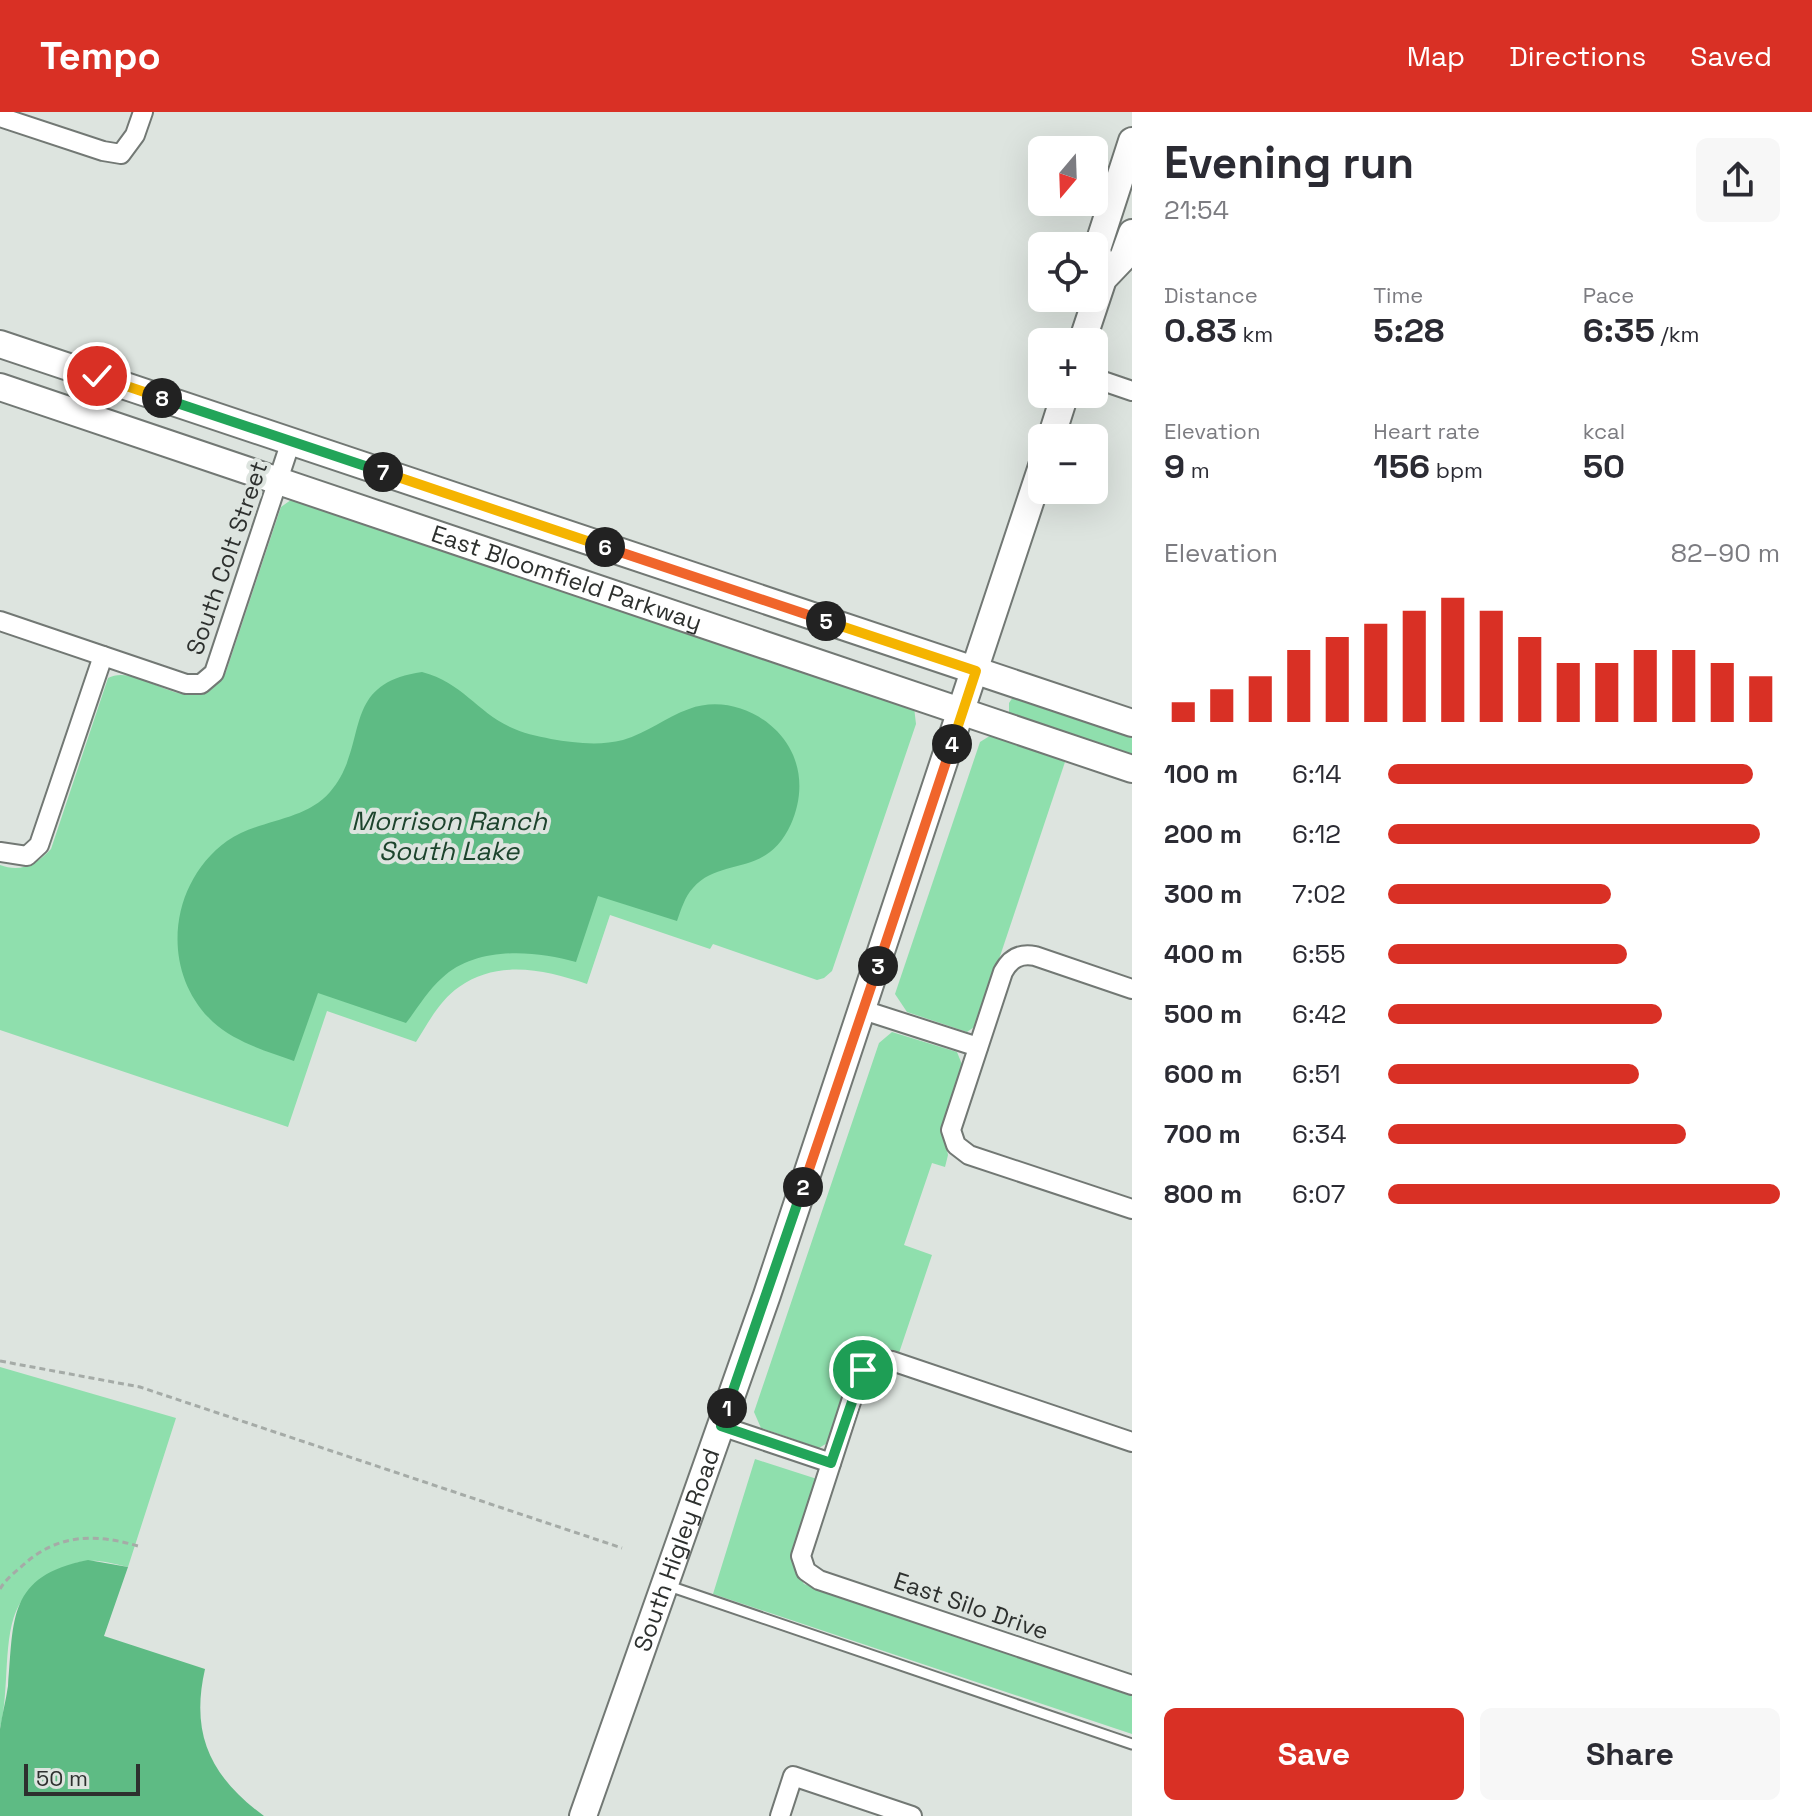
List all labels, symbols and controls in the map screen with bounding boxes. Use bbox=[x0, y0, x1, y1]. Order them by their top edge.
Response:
text: Tempo bbox=[40, 32, 161, 80]
text: Map bbox=[1407, 38, 1465, 74]
text: Directions bbox=[1509, 38, 1646, 74]
text: Saved bbox=[1690, 38, 1772, 74]
text: Evening run bbox=[1164, 135, 1414, 191]
north arrow bbox=[1028, 136, 1108, 216]
map controls bbox=[1028, 136, 1108, 504]
button: share bbox=[1696, 138, 1780, 222]
text: 21:54 bbox=[1164, 193, 1229, 227]
button: locate bbox=[1028, 232, 1108, 312]
text: Distance bbox=[1164, 281, 1258, 309]
text: Time bbox=[1373, 281, 1423, 309]
text: Pace bbox=[1583, 281, 1634, 309]
text: 0.83 bbox=[1164, 309, 1237, 352]
text: 5:28 bbox=[1373, 309, 1444, 352]
text: 6:35 bbox=[1583, 309, 1655, 352]
text: km bbox=[1237, 320, 1273, 348]
text: /km bbox=[1655, 320, 1699, 348]
button: + bbox=[1028, 328, 1108, 408]
pin bbox=[63, 342, 131, 410]
icon: check bbox=[75, 354, 119, 398]
pin: 8 bbox=[142, 378, 182, 418]
text: 8 bbox=[155, 384, 169, 412]
text: Elevation bbox=[1164, 417, 1260, 445]
text: Heart rate bbox=[1373, 417, 1480, 445]
text: kcal bbox=[1583, 417, 1625, 445]
button: − bbox=[1028, 424, 1108, 504]
text: 9 bbox=[1164, 445, 1185, 488]
text: 156 bbox=[1373, 445, 1430, 488]
text: 50 bbox=[1583, 445, 1625, 488]
pin: 7 bbox=[363, 452, 403, 492]
text: m bbox=[1185, 456, 1210, 484]
text: bpm bbox=[1430, 456, 1483, 484]
street label: South Colt Street bbox=[179, 457, 274, 659]
text: 7 bbox=[377, 458, 389, 486]
street label: East Bloomfield Parkway bbox=[428, 518, 706, 638]
pin: 6 bbox=[585, 527, 625, 567]
text: 6 bbox=[598, 533, 612, 561]
text: Elevation bbox=[1164, 536, 1278, 570]
text: 82–90 m bbox=[1671, 536, 1780, 570]
pin: 5 bbox=[806, 601, 846, 641]
text: 5 bbox=[819, 607, 833, 635]
pin: 4 bbox=[932, 724, 972, 764]
text: 4 bbox=[945, 730, 959, 758]
text: 100 m bbox=[1164, 757, 1238, 791]
text: 6:14 bbox=[1292, 757, 1342, 791]
water label: Morrison Ranch South Lake bbox=[351, 804, 548, 868]
text: 200 m bbox=[1164, 817, 1242, 851]
text: 6:12 bbox=[1292, 817, 1341, 851]
text: 300 m bbox=[1164, 877, 1242, 911]
text: 7:02 bbox=[1292, 877, 1346, 911]
text: 400 m bbox=[1164, 937, 1243, 971]
text: 6:55 bbox=[1292, 937, 1346, 971]
pin: 3 bbox=[858, 946, 898, 986]
text: 3 bbox=[871, 952, 885, 980]
text: 500 m bbox=[1164, 997, 1242, 1031]
text: 6:42 bbox=[1292, 997, 1346, 1031]
text: 600 m bbox=[1164, 1057, 1243, 1091]
text: 6:51 bbox=[1292, 1057, 1341, 1091]
text: 700 m bbox=[1164, 1117, 1241, 1151]
text: 6:34 bbox=[1292, 1117, 1346, 1151]
pin: 2 bbox=[783, 1167, 823, 1207]
text: 2 bbox=[796, 1173, 810, 1201]
text: 800 m bbox=[1164, 1177, 1242, 1211]
text: 6:07 bbox=[1292, 1177, 1345, 1211]
pin bbox=[829, 1336, 897, 1404]
icon: arrive bbox=[841, 1348, 885, 1392]
pin: 1 bbox=[707, 1388, 747, 1428]
text: 1 bbox=[722, 1394, 732, 1422]
street label: South Higley Road bbox=[626, 1444, 727, 1656]
street label: East Silo Drive bbox=[890, 1565, 1053, 1647]
button: Save bbox=[1164, 1708, 1464, 1800]
button: Share bbox=[1480, 1708, 1780, 1800]
scale bar bbox=[24, 1760, 140, 1796]
text: 50 m bbox=[36, 1764, 88, 1792]

